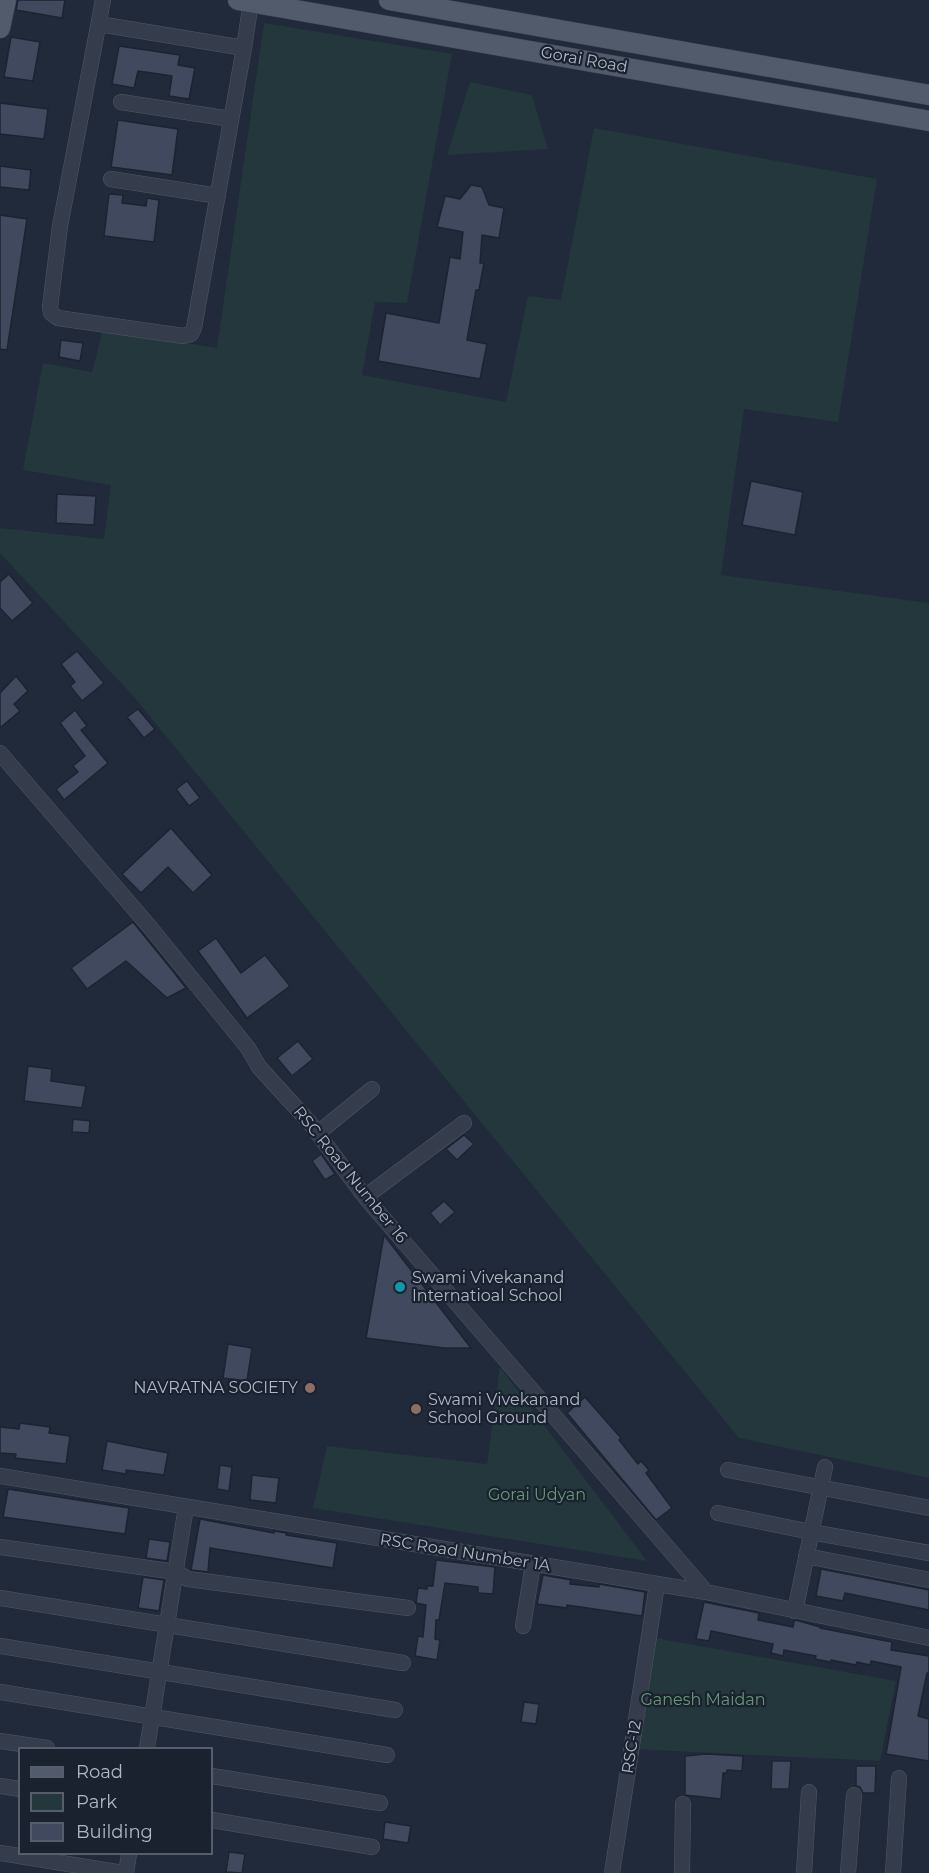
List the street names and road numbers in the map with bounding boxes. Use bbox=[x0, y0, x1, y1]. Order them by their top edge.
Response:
street label: Gorai Road bbox=[539, 43, 629, 77]
street label: RSC Road Number 16 bbox=[289, 1103, 411, 1247]
street label: RSC Road Number 1A bbox=[379, 1530, 551, 1576]
street label: RSC-12 bbox=[618, 1719, 646, 1775]

